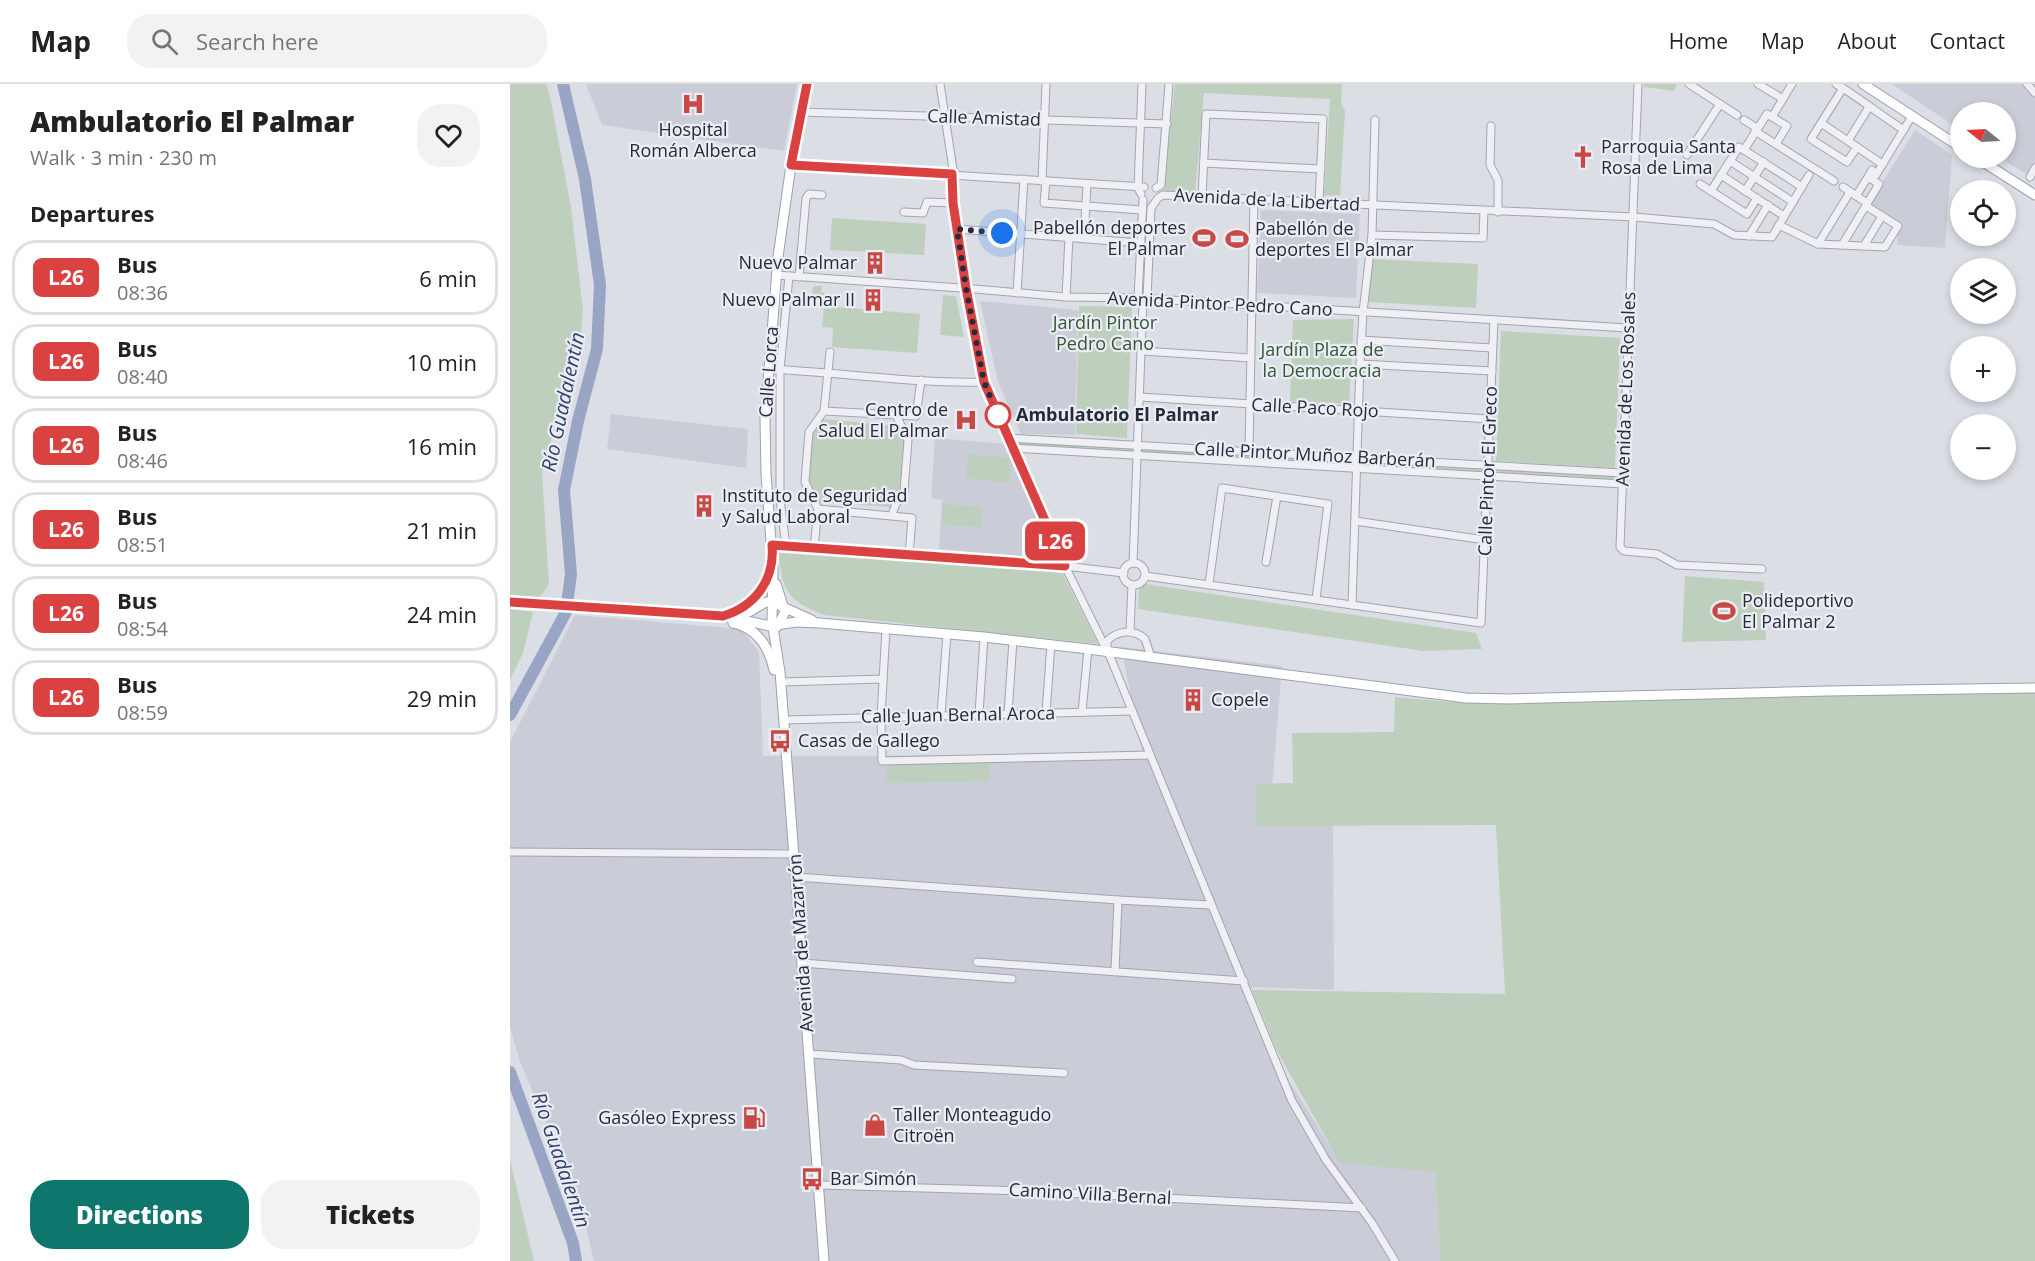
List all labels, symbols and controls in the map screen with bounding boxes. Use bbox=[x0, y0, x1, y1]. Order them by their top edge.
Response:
search box bbox=[127, 14, 547, 68]
text: Map bbox=[30, 22, 91, 60]
icon: search bbox=[148, 25, 181, 58]
text: Search here bbox=[196, 26, 319, 56]
text: Home bbox=[1669, 27, 1728, 55]
text: Map bbox=[1761, 27, 1804, 55]
text: About bbox=[1837, 27, 1897, 55]
text: Contact bbox=[1930, 27, 2005, 55]
hospital icon: Hospital Román Alberca bbox=[680, 91, 706, 117]
text: Ambulatorio El Palmar bbox=[30, 102, 354, 140]
north arrow bbox=[1950, 102, 2016, 168]
map controls bbox=[1950, 102, 2016, 480]
street label: Calle Amistad bbox=[927, 103, 1041, 131]
button: heart bbox=[417, 104, 480, 167]
place label: Hospital Román Alberca bbox=[629, 117, 757, 162]
place label: Parroquia Santa Rosa de Lima bbox=[1601, 134, 1736, 179]
text: Walk · 3 min · 230 m bbox=[30, 144, 217, 171]
church icon: Parroquia Santa Rosa de Lima bbox=[1570, 144, 1596, 170]
button: locate bbox=[1950, 180, 2016, 246]
street label: Avenida de la Libertad bbox=[1173, 182, 1361, 216]
text: Departures bbox=[30, 198, 154, 228]
place label: Pabellón deportes El Palmar bbox=[1033, 215, 1187, 260]
place label: Pabellón de deportes El Palmar bbox=[1255, 216, 1414, 261]
your location bbox=[987, 218, 1017, 248]
sports icon: Pabellón deportes El Palmar bbox=[1191, 225, 1217, 251]
sports icon: Pabellón de deportes El Palmar bbox=[1224, 226, 1250, 252]
text: Bus bbox=[117, 249, 157, 279]
place label: Nuevo Palmar bbox=[738, 250, 858, 274]
building icon: Nuevo Palmar bbox=[862, 250, 888, 276]
button: layers bbox=[1950, 258, 2016, 324]
text: L26 bbox=[48, 263, 84, 291]
text: 6 min bbox=[419, 263, 477, 293]
text: 08:36 bbox=[117, 279, 168, 306]
street label: Avenida Pintor Pedro Cano bbox=[1107, 285, 1333, 321]
place label: Nuevo Palmar II bbox=[722, 287, 855, 311]
building icon: Nuevo Palmar II bbox=[860, 287, 886, 313]
street label: Avenida de Los Rosales bbox=[1610, 291, 1640, 487]
park label: Jardín Pintor Pedro Cano bbox=[1051, 310, 1158, 355]
street label: Calle Lorca bbox=[753, 325, 783, 418]
water label: Río Guadalentín bbox=[535, 330, 590, 474]
text: Bus bbox=[117, 333, 157, 363]
button: + bbox=[1950, 336, 2016, 402]
park label: Jardín Plaza de la Democracia bbox=[1258, 337, 1384, 382]
text: L26 bbox=[48, 347, 84, 375]
text: 10 min bbox=[407, 347, 477, 377]
text: 08:40 bbox=[117, 363, 168, 390]
street label: Calle Pintor El Greco bbox=[1472, 386, 1502, 556]
street label: Calle Paco Rojo bbox=[1251, 392, 1379, 422]
place label: Centro de Salud El Palmar bbox=[818, 397, 949, 442]
marker: Ambulatorio El Palmar bbox=[985, 402, 1011, 428]
place label: Ambulatorio El Palmar bbox=[1016, 402, 1219, 426]
hospital icon: Centro de Salud El Palmar bbox=[953, 407, 979, 433]
button: − bbox=[1950, 414, 2016, 480]
text: Bus bbox=[117, 417, 157, 447]
text: L26 bbox=[48, 431, 84, 459]
text: 16 min bbox=[407, 431, 477, 461]
street label: Calle Pintor Muñoz Barberán bbox=[1194, 436, 1436, 472]
text: 08:46 bbox=[117, 447, 168, 474]
place label: Instituto de Seguridad y Salud Laboral bbox=[722, 483, 908, 528]
building icon: Instituto de Seguridad y Salud Laboral bbox=[691, 493, 717, 519]
text: Bus bbox=[117, 501, 157, 531]
text: L26 bbox=[48, 515, 84, 543]
text: 21 min bbox=[407, 515, 477, 545]
line badge: L26 bbox=[1020, 522, 1090, 560]
text: L26 bbox=[1037, 527, 1073, 555]
text: 08:51 bbox=[117, 531, 168, 558]
text: Bus bbox=[117, 585, 157, 615]
place label: Polideportivo El Palmar 2 bbox=[1742, 588, 1854, 633]
sports icon: Polideportivo El Palmar 2 bbox=[1711, 598, 1737, 624]
text: L26 bbox=[48, 599, 84, 627]
text: 24 min bbox=[407, 599, 477, 629]
text: 08:54 bbox=[117, 615, 168, 642]
text: Bus bbox=[117, 669, 157, 699]
text: L26 bbox=[48, 683, 84, 711]
text: 29 min bbox=[407, 683, 477, 713]
building icon: Copele bbox=[1180, 687, 1206, 713]
place label: Copele bbox=[1211, 687, 1269, 711]
text: 08:59 bbox=[117, 699, 168, 726]
street label: Calle Juan Bernal Aroca bbox=[861, 700, 1055, 728]
bus stop icon: Casas de Gallego bbox=[767, 728, 793, 754]
place label: Casas de Gallego bbox=[798, 728, 940, 752]
street label: Avenida de Mazarrón bbox=[782, 853, 818, 1033]
water label: Río Guadalentín bbox=[526, 1088, 597, 1231]
place label: Taller Monteagudo Citroën bbox=[893, 1102, 1051, 1147]
place label: Gasóleo Express bbox=[598, 1105, 736, 1129]
fuel station icon: Gasóleo Express bbox=[741, 1105, 767, 1131]
shop icon: Taller Monteagudo Citroën bbox=[862, 1112, 888, 1138]
bus stop icon: Bar Simón bbox=[799, 1166, 825, 1192]
place label: Bar Simón bbox=[830, 1166, 917, 1190]
street label: Camino Villa Bernal bbox=[1008, 1177, 1172, 1209]
button: Directions bbox=[30, 1180, 249, 1249]
button: Tickets bbox=[261, 1180, 480, 1249]

